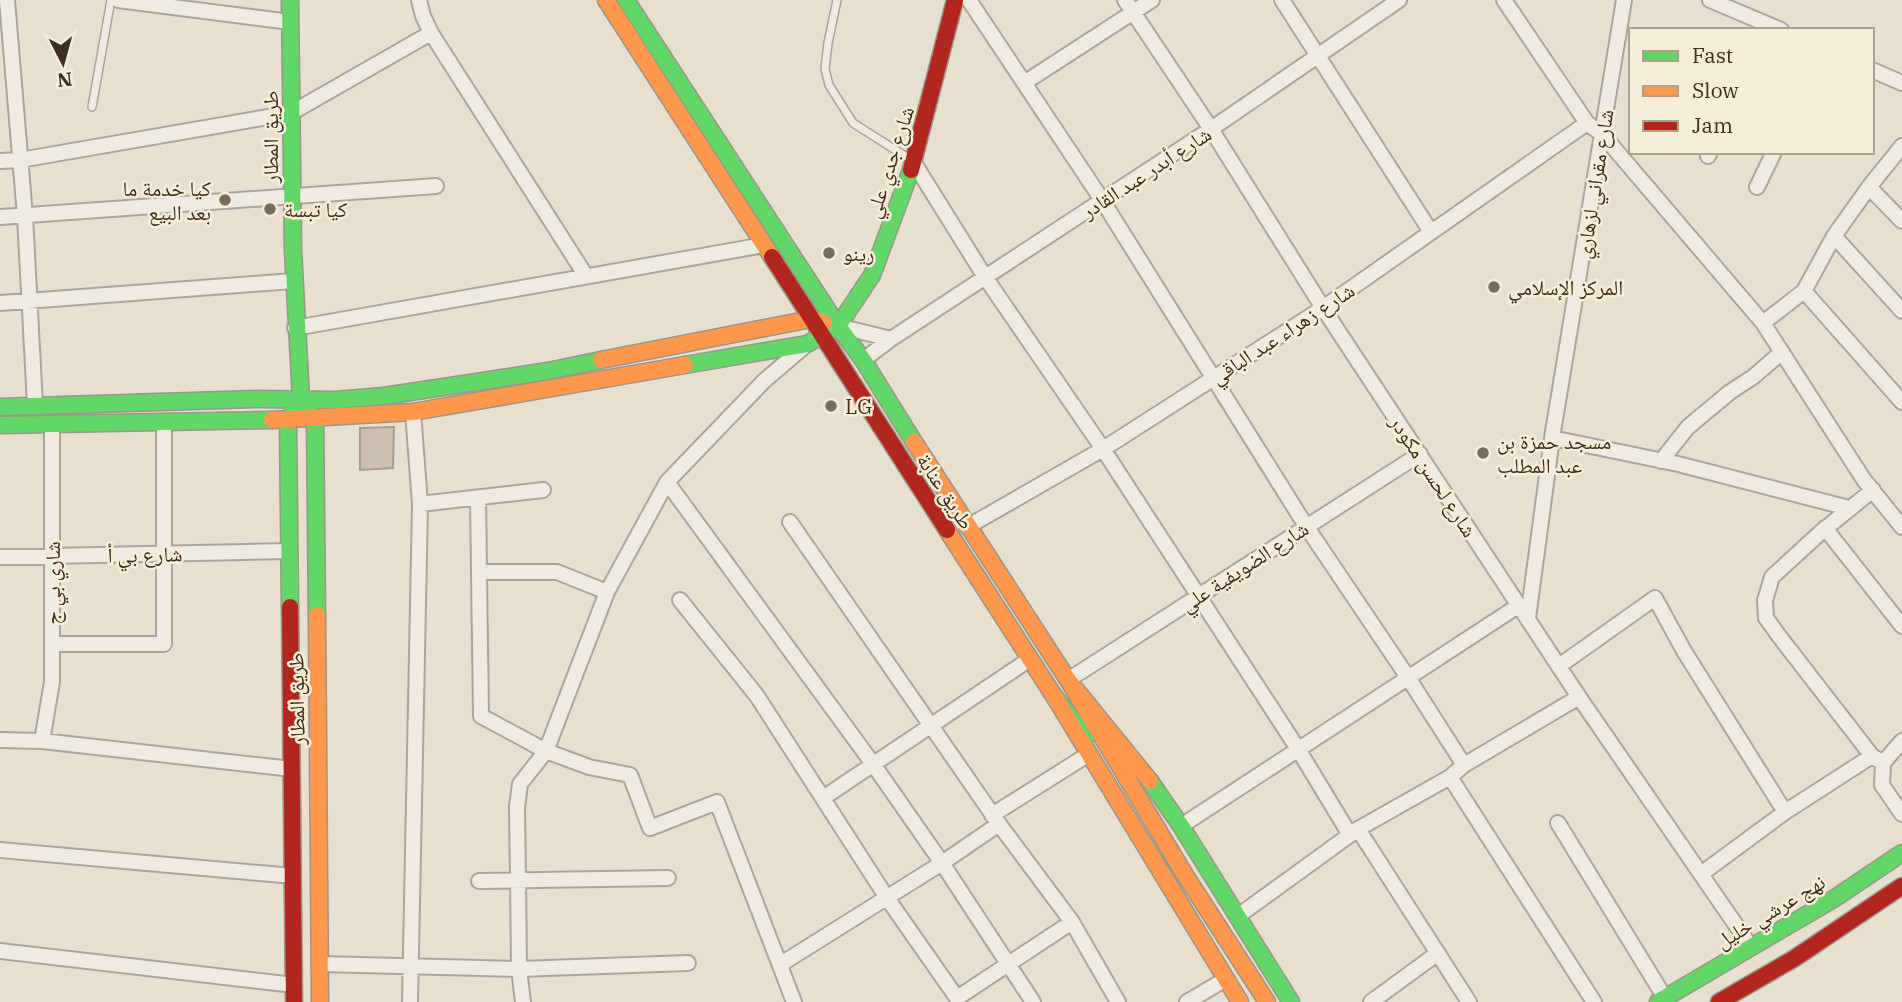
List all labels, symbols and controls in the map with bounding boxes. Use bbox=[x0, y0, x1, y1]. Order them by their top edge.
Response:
north arrow bbox=[28, 28, 98, 98]
legend bbox=[1629, 28, 1874, 154]
text: Fast bbox=[1692, 41, 1733, 69]
text: N bbox=[56, 67, 74, 93]
text: Slow bbox=[1692, 76, 1739, 104]
street label: طريق المطار bbox=[256, 91, 284, 184]
street label: شارع جدي علي bbox=[858, 102, 923, 223]
street label: شارع مقراني لزهاري bbox=[1568, 107, 1623, 261]
text: Jam bbox=[1692, 111, 1733, 139]
street label: شارع أبدر عبد القادر bbox=[1075, 119, 1216, 225]
place label: كيا خدمة ما بعد البيع bbox=[122, 174, 211, 226]
marker: كيا خدمة ما بعد البيع bbox=[217, 192, 233, 208]
place label: كيا تبسة bbox=[284, 195, 347, 223]
marker: كيا تبسة bbox=[262, 201, 278, 217]
place label: رينو bbox=[843, 239, 874, 267]
marker: رينو bbox=[821, 245, 837, 261]
place label: المركز الإسلامي bbox=[1508, 273, 1623, 304]
street label: شارع زهراء عبد الباقي bbox=[1204, 276, 1361, 393]
marker: المركز الإسلامي bbox=[1486, 279, 1502, 295]
place label: LG bbox=[845, 392, 872, 420]
marker: LG bbox=[823, 398, 839, 414]
street label: شارع لحسن مكودر bbox=[1384, 409, 1484, 542]
place label: مسجد حمزة بن عبد المطلب bbox=[1497, 427, 1611, 479]
marker: مسجد حمزة بن عبد المطلب bbox=[1475, 445, 1491, 461]
street label: طريق عنابة bbox=[911, 448, 981, 534]
street label: شارع الضويفية علي bbox=[1174, 514, 1315, 621]
street label: شارع بي أ bbox=[107, 539, 183, 572]
street label: شاري بي ج bbox=[38, 541, 69, 625]
street label: طريق المطار bbox=[281, 652, 311, 747]
street label: نهج عرشي خليل bbox=[1710, 867, 1832, 958]

